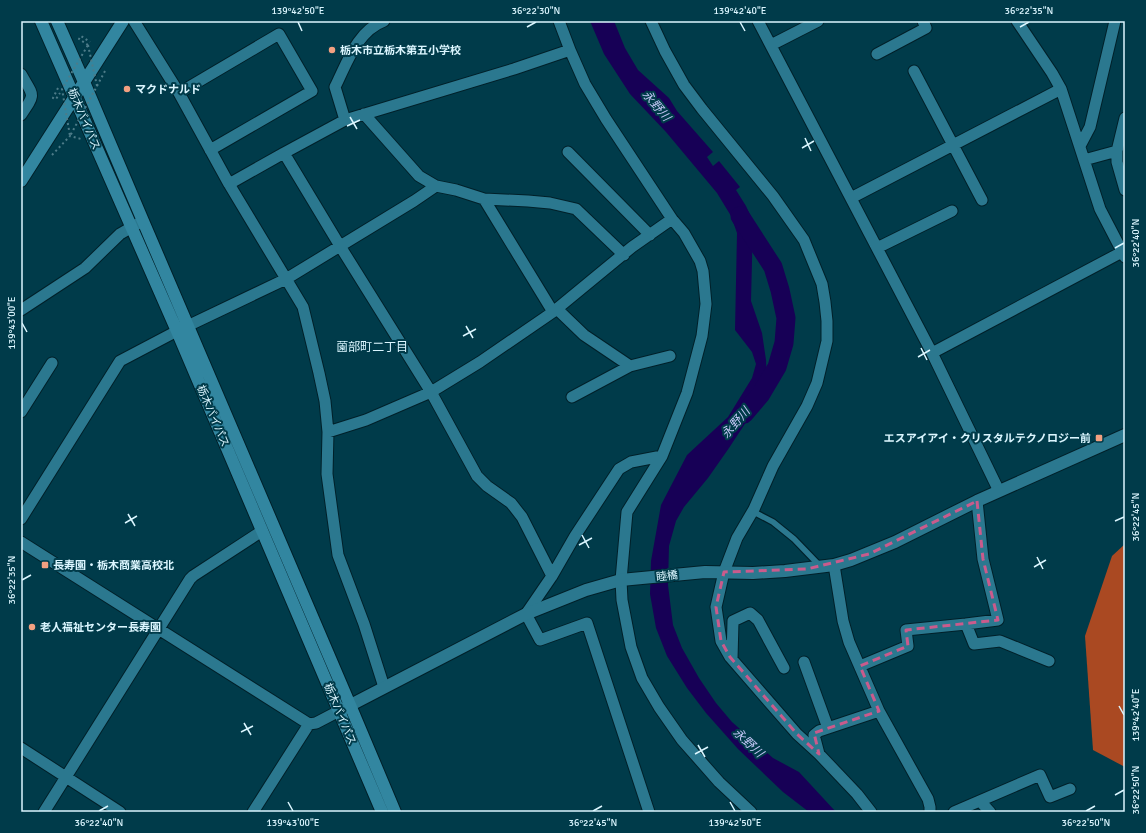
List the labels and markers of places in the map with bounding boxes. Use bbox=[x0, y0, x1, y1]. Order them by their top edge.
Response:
place label: 栃木市立栃木第五小学校 bbox=[340, 44, 461, 57]
marker: 栃木市立栃木第五小学校 bbox=[327, 45, 337, 55]
place label: マクドナルド bbox=[135, 83, 201, 96]
marker: マクドナルド bbox=[122, 84, 132, 94]
place label: エスアイアイ・クリスタルテクノロジー前 bbox=[884, 432, 1091, 445]
marker: エスアイアイ・クリスタルテクノロジー前 bbox=[1094, 433, 1104, 443]
place label: 長寿園・栃木商業高校北 bbox=[53, 559, 174, 572]
marker: 長寿園・栃木商業高校北 bbox=[40, 560, 50, 570]
place label: 老人福祉センター長寿園 bbox=[40, 621, 161, 634]
marker: 老人福祉センター長寿園 bbox=[27, 622, 37, 632]

